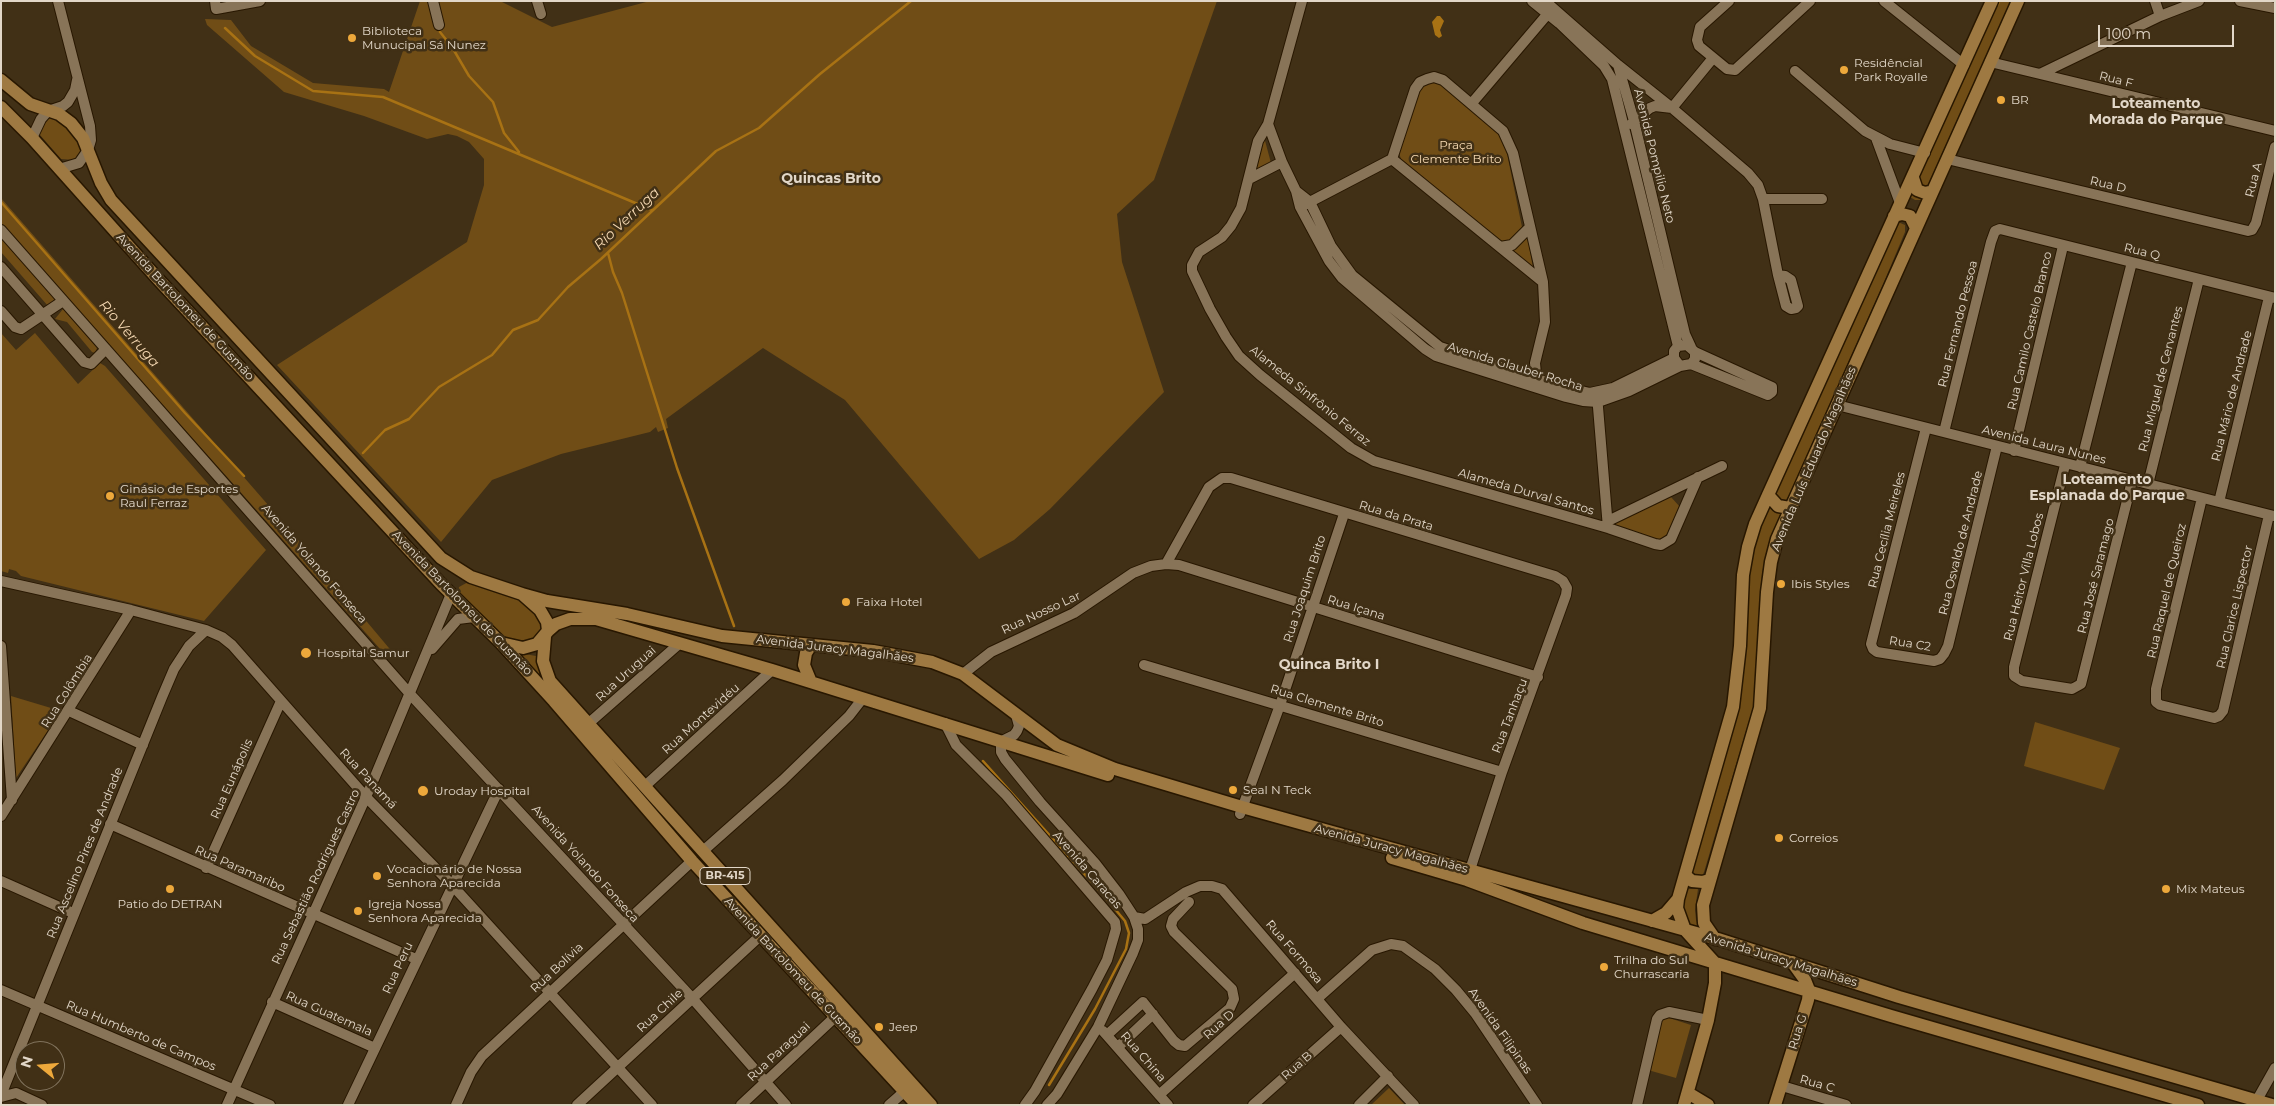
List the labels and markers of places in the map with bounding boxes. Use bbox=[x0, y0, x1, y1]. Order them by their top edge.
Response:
place label: Biblioteca Munucipal Sá Nunez bbox=[362, 24, 486, 52]
marker: Biblioteca Munucipal Sá Nunez bbox=[346, 32, 358, 44]
place label: Residêncial Park Royalle bbox=[1854, 56, 1928, 84]
marker: Residêncial Park Royalle bbox=[1838, 64, 1850, 76]
place label: BR bbox=[2011, 93, 2029, 107]
marker: BR bbox=[1995, 94, 2007, 106]
place label: Ginásio de Esportes Raul Ferraz bbox=[120, 482, 238, 510]
marker: Ginásio de Esportes Raul Ferraz bbox=[104, 490, 116, 502]
place label: Ibis Styles bbox=[1791, 577, 1850, 591]
marker: Ibis Styles bbox=[1775, 578, 1787, 590]
place label: Faixa Hotel bbox=[856, 595, 923, 609]
marker: Faixa Hotel bbox=[840, 596, 852, 608]
marker: Hospital Samur bbox=[299, 646, 313, 660]
place label: Hospital Samur bbox=[317, 646, 410, 660]
place label: Seal N Teck bbox=[1243, 783, 1311, 797]
marker: Uroday Hospital bbox=[416, 784, 430, 798]
place label: Uroday Hospital bbox=[434, 784, 530, 798]
marker: Seal N Teck bbox=[1227, 784, 1239, 796]
place label: Correios bbox=[1789, 831, 1838, 845]
marker: Correios bbox=[1773, 832, 1785, 844]
place label: Vocacionário de Nossa Senhora Aparecida bbox=[387, 862, 522, 890]
marker: Vocacionário de Nossa Senhora Aparecida bbox=[371, 870, 383, 882]
place label: Mix Mateus bbox=[2176, 882, 2245, 896]
marker: Patio do DETRAN bbox=[164, 883, 176, 895]
marker: Mix Mateus bbox=[2160, 883, 2172, 895]
place label: Patio do DETRAN bbox=[118, 897, 222, 911]
place label: Igreja Nossa Senhora Aparecida bbox=[368, 897, 482, 925]
marker: Igreja Nossa Senhora Aparecida bbox=[352, 905, 364, 917]
place label: Trilha do Sul Churrascaria bbox=[1614, 953, 1690, 981]
marker: Trilha do Sul Churrascaria bbox=[1598, 961, 1610, 973]
place label: Jeep bbox=[889, 1020, 918, 1034]
marker: Jeep bbox=[873, 1021, 885, 1033]

